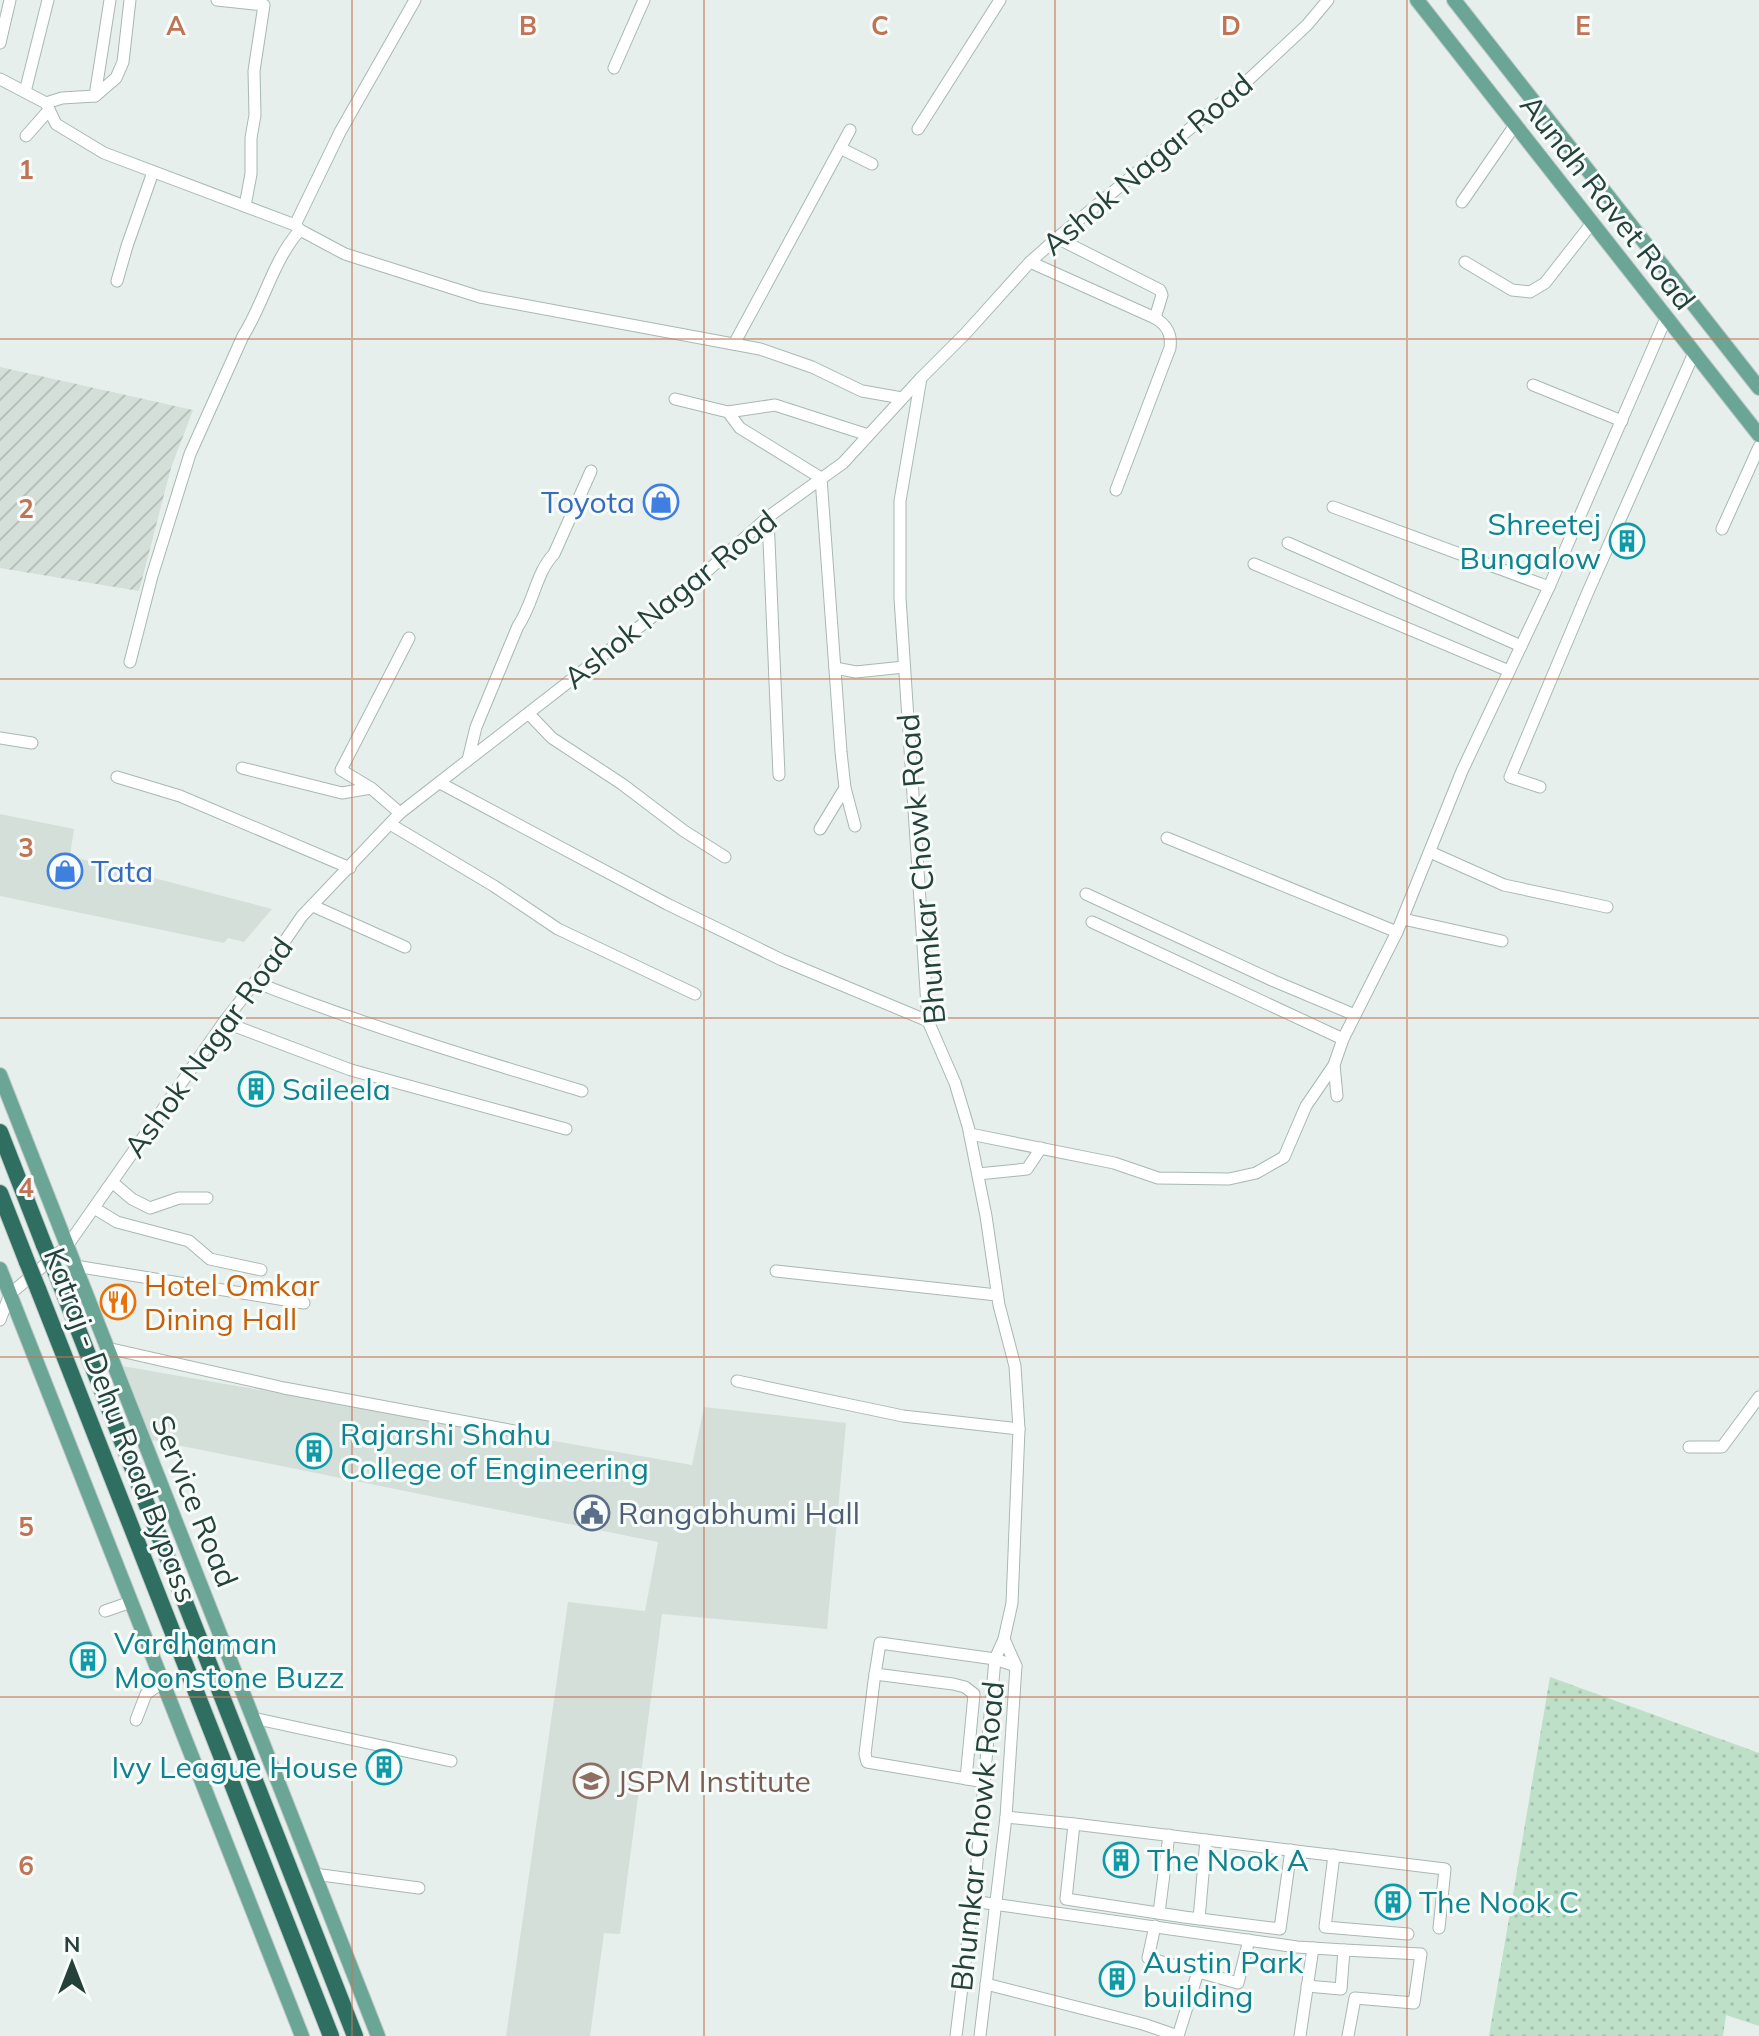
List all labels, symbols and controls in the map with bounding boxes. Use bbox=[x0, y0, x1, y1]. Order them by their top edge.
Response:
text: A bbox=[166, 9, 186, 42]
text: B bbox=[519, 9, 537, 42]
text: C bbox=[871, 9, 889, 42]
text: D bbox=[1221, 9, 1241, 42]
text: E bbox=[1575, 9, 1591, 42]
street label: Ashok Nagar Road bbox=[1034, 65, 1260, 263]
street label: Aundh Ravet Road bbox=[1512, 87, 1704, 317]
text: 1 bbox=[18, 153, 34, 186]
place label: Toyota bbox=[541, 483, 635, 521]
shop icon: Toyota bbox=[642, 483, 680, 521]
text: 2 bbox=[18, 492, 34, 525]
street label: Ashok Nagar Road bbox=[556, 501, 784, 697]
place label: Shreetej Bungalow bbox=[1460, 505, 1601, 577]
building icon: Shreetej Bungalow bbox=[1608, 522, 1646, 560]
street label: Bhumkar Chowk Road bbox=[888, 712, 954, 1026]
text: 3 bbox=[18, 831, 34, 864]
shop icon: Tata bbox=[46, 852, 84, 890]
place label: Tata bbox=[91, 852, 153, 890]
street label: Ashok Nagar Road bbox=[115, 929, 301, 1165]
building icon: Saileela bbox=[237, 1070, 275, 1108]
place label: Saileela bbox=[282, 1070, 391, 1108]
text: 4 bbox=[18, 1171, 34, 1204]
street label: Katraj - Dehu Road Bypass bbox=[36, 1242, 206, 1608]
place label: Hotel Omkar Dining Hall bbox=[144, 1266, 319, 1338]
restaurant icon: Hotel Omkar Dining Hall bbox=[99, 1283, 137, 1321]
street label: Service Road bbox=[143, 1409, 247, 1593]
place label: Rajarshi Shahu College of Engineering bbox=[340, 1415, 649, 1487]
building icon: Rajarshi Shahu College of Engineering bbox=[295, 1432, 333, 1470]
public building icon: Rangabhumi Hall bbox=[573, 1494, 611, 1532]
place label: Rangabhumi Hall bbox=[618, 1494, 860, 1532]
text: 5 bbox=[18, 1510, 34, 1543]
place label: Vardhaman Moonstone Buzz bbox=[114, 1624, 344, 1696]
building icon: Vardhaman Moonstone Buzz bbox=[69, 1641, 107, 1679]
street label: Bhumkar Chowk Road bbox=[942, 1679, 1012, 1993]
place label: Ivy League House bbox=[111, 1748, 358, 1786]
building icon: Ivy League House bbox=[365, 1748, 403, 1786]
school or university icon: JSPM Institute bbox=[572, 1762, 610, 1800]
place label: JSPM Institute bbox=[617, 1762, 811, 1800]
building icon: The Nook A bbox=[1102, 1841, 1140, 1879]
place label: The Nook A bbox=[1147, 1841, 1309, 1879]
text: 6 bbox=[18, 1849, 34, 1882]
building icon: The Nook C bbox=[1374, 1883, 1412, 1921]
place label: The Nook C bbox=[1419, 1883, 1579, 1921]
north arrow bbox=[32, 1924, 112, 2004]
text: N bbox=[64, 1930, 80, 1958]
place label: Austin Park building bbox=[1143, 1943, 1304, 2015]
building icon: Austin Park building bbox=[1098, 1960, 1136, 1998]

